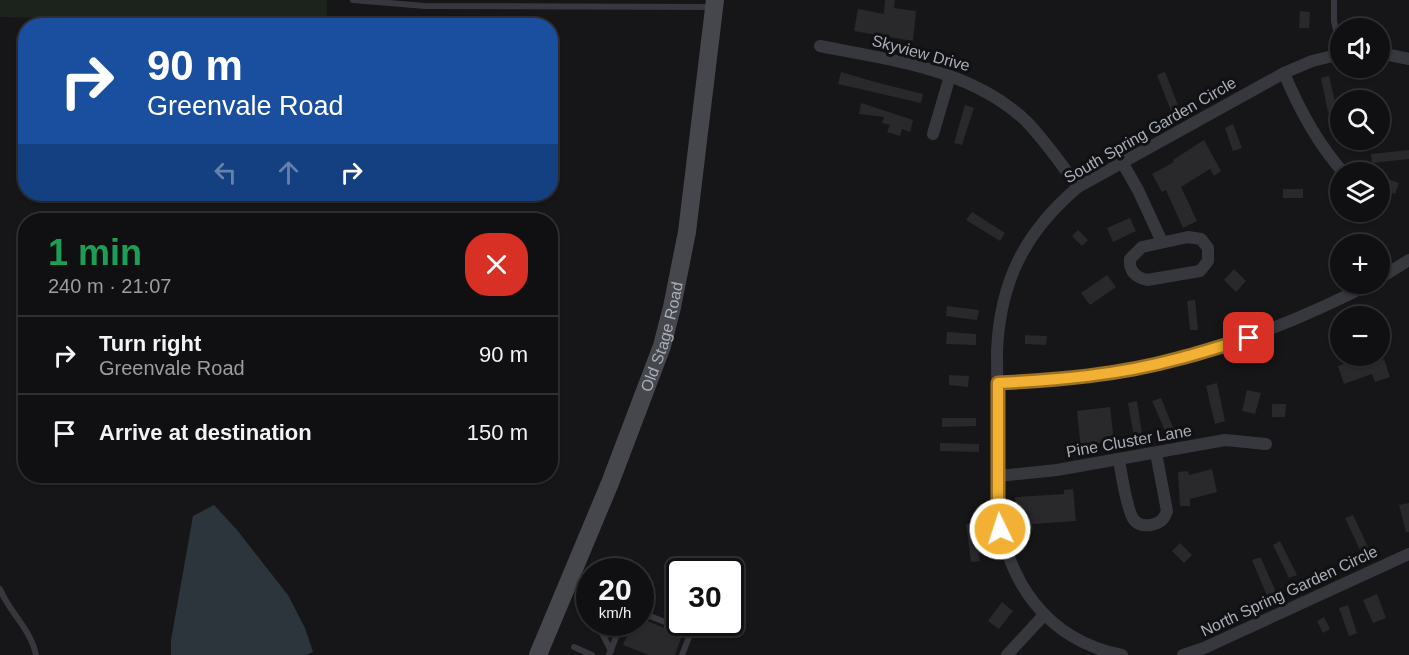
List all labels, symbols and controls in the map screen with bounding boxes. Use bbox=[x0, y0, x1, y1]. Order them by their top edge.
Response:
map controls bbox=[1330, 18, 1390, 366]
button: sound bbox=[1330, 18, 1390, 78]
street label: Skyview Drive bbox=[870, 32, 972, 74]
icon: right bbox=[48, 42, 126, 120]
text: 90 m bbox=[147, 42, 243, 89]
street label: South Spring Garden Circle bbox=[1061, 74, 1239, 186]
button: search bbox=[1330, 90, 1390, 150]
text: Greenvale Road bbox=[147, 91, 344, 121]
icon: left bbox=[209, 156, 242, 189]
icon: ahead bbox=[272, 156, 305, 189]
icon: right bbox=[335, 156, 368, 189]
button: layers bbox=[1330, 162, 1390, 222]
text: 1 min bbox=[48, 232, 142, 273]
button: close bbox=[465, 233, 528, 296]
button: + bbox=[1330, 234, 1390, 294]
text: 240 m · 21:07 bbox=[48, 275, 171, 297]
street label: Old Stage Road bbox=[637, 280, 685, 394]
button: − bbox=[1330, 306, 1390, 366]
pin bbox=[1223, 312, 1274, 363]
icon: arrive bbox=[1232, 321, 1265, 354]
text: Turn right bbox=[99, 331, 201, 356]
icon: right bbox=[48, 339, 81, 372]
text: 90 m bbox=[479, 342, 528, 367]
text: Greenvale Road bbox=[99, 357, 245, 379]
icon: arrive bbox=[48, 417, 81, 450]
text: Arrive at destination bbox=[99, 420, 312, 445]
text: 150 m bbox=[467, 420, 528, 445]
street label: Pine Cluster Lane bbox=[1065, 422, 1193, 460]
position arrow bbox=[968, 497, 1032, 561]
street label: North Spring Garden Circle bbox=[1198, 542, 1380, 639]
speed limit sign: 30 bbox=[666, 558, 744, 636]
text: 20 bbox=[598, 573, 632, 606]
text: km/h bbox=[599, 604, 631, 621]

